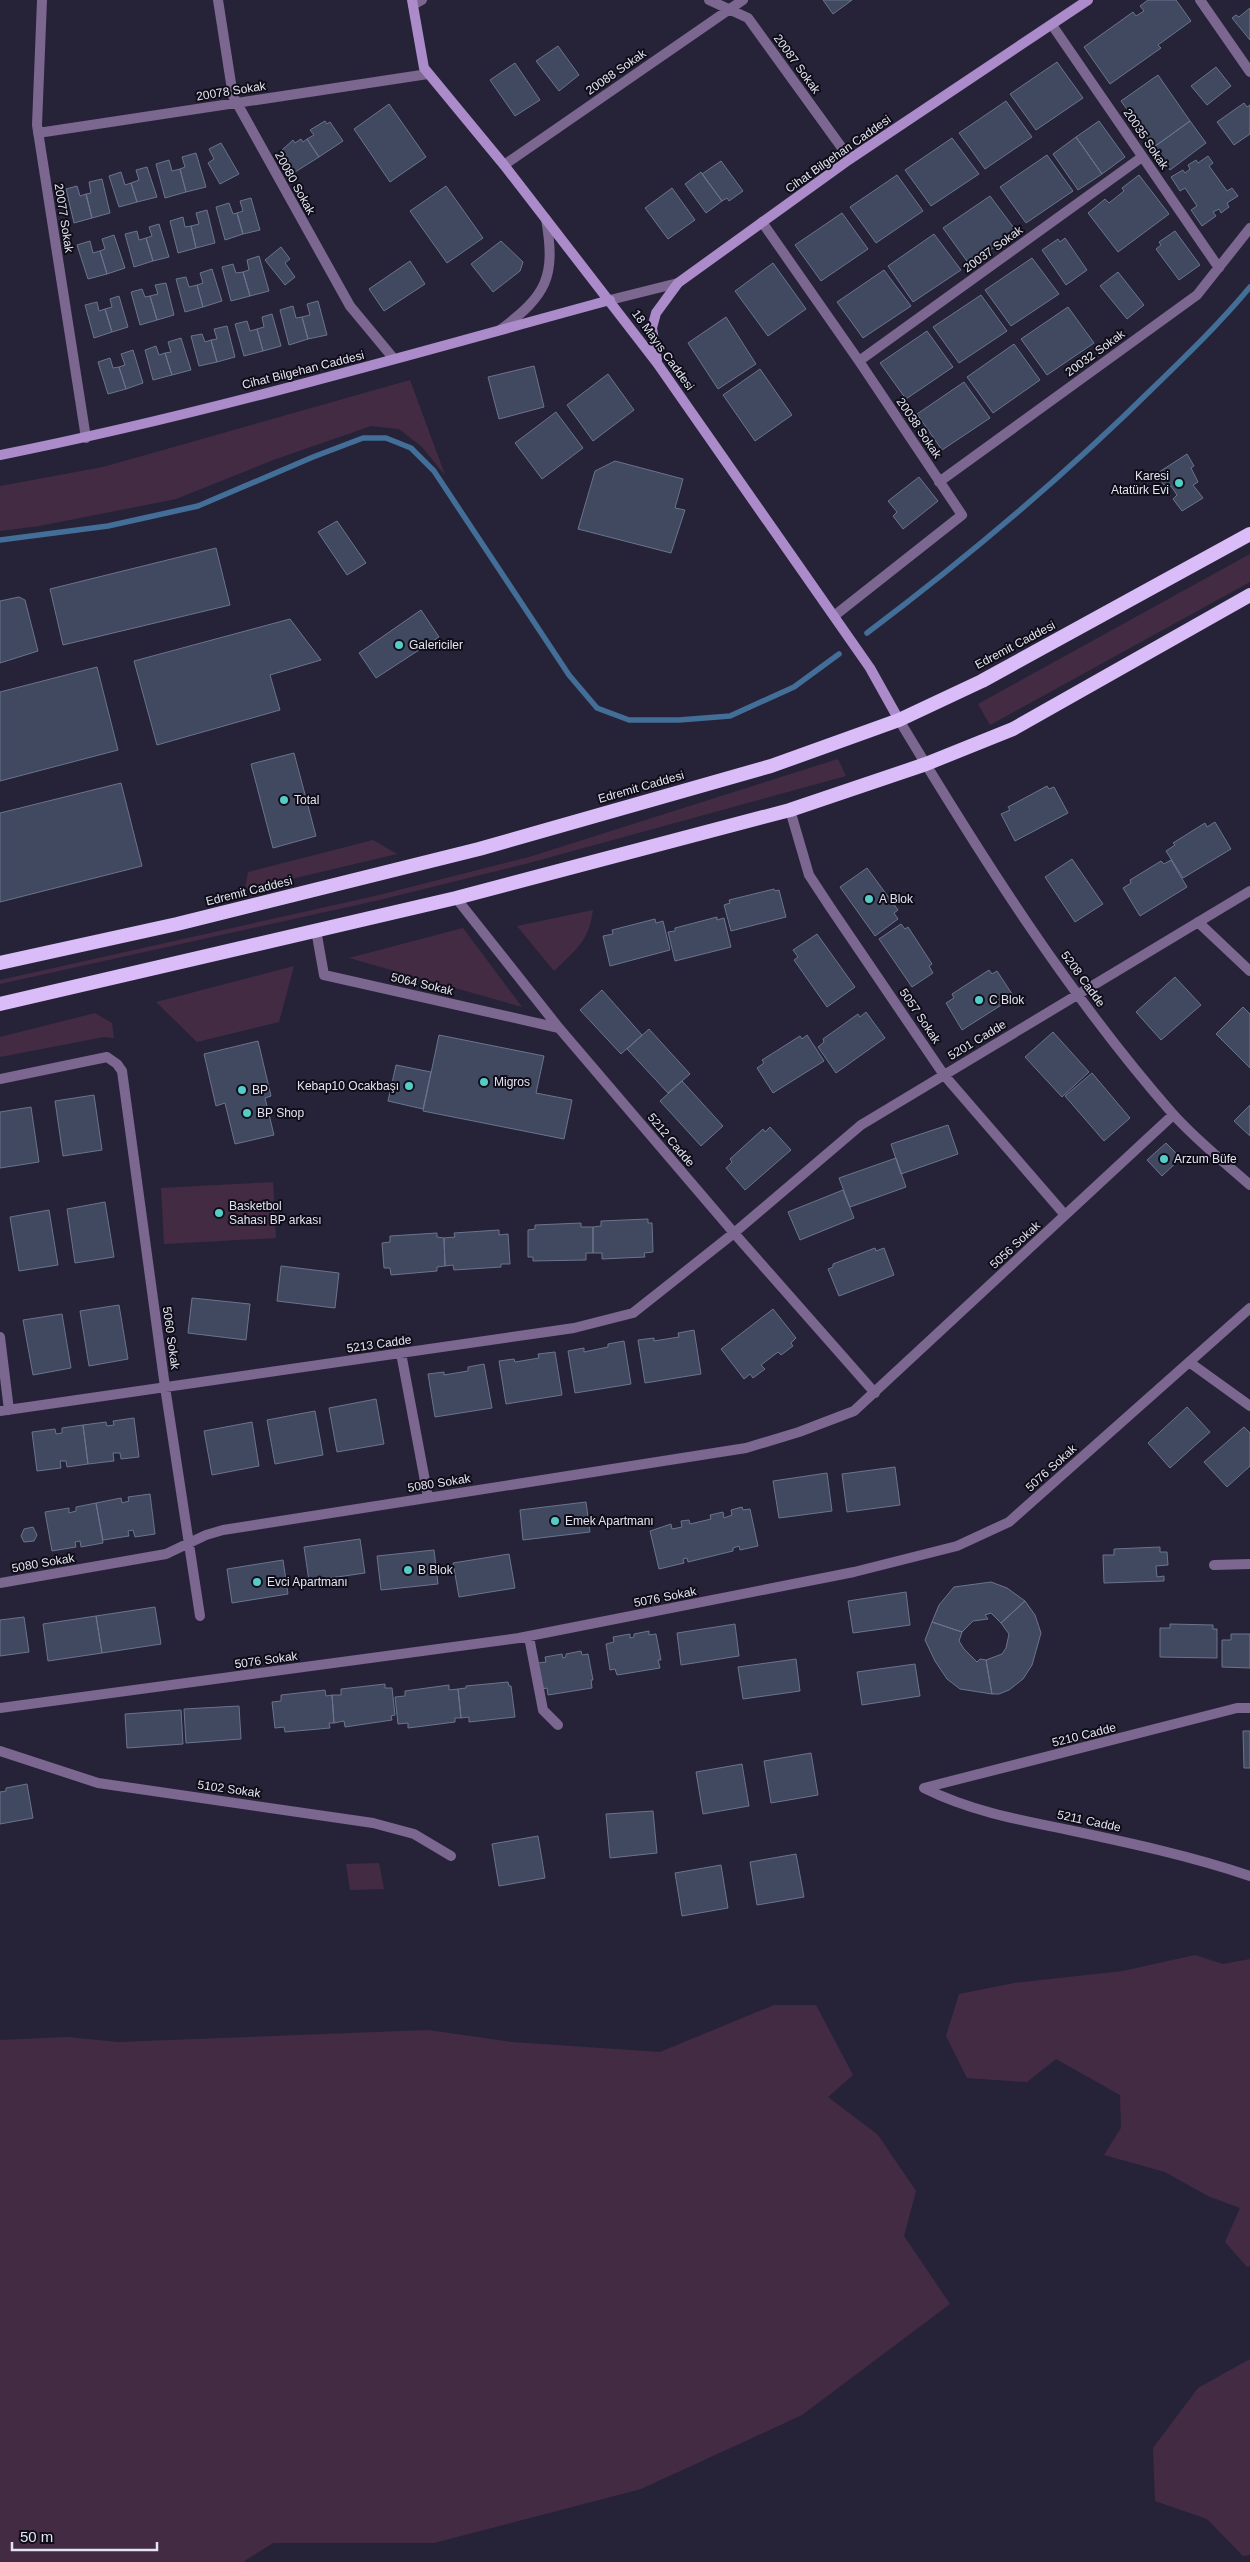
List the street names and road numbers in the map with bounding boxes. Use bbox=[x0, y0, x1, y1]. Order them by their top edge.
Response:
street label: 20087 Sokak bbox=[771, 32, 824, 97]
street label: 20088 Sokak bbox=[583, 46, 650, 98]
street label: 20078 Sokak bbox=[195, 78, 268, 103]
street label: 20035 Sokak bbox=[1121, 106, 1172, 173]
street label: Cihat Bilgehan Caddesi bbox=[783, 112, 893, 196]
street label: 20080 Sokak bbox=[272, 149, 319, 218]
street label: 20077 Sokak bbox=[52, 182, 77, 255]
street label: 20037 Sokak bbox=[961, 222, 1026, 275]
street label: 18 Mayıs Caddesi bbox=[629, 307, 697, 393]
street label: 20032 Sokak bbox=[1063, 326, 1128, 379]
street label: Cihat Bilgehan Caddesi bbox=[240, 348, 366, 392]
street label: 20038 Sokak bbox=[894, 395, 945, 462]
street label: Edremit Caddesi bbox=[973, 618, 1057, 672]
street label: Edremit Caddesi bbox=[596, 768, 686, 806]
street label: Edremit Caddesi bbox=[204, 873, 294, 909]
street label: 5208 Cadde bbox=[1058, 948, 1108, 1010]
street label: 5064 Sokak bbox=[390, 970, 455, 998]
street label: 5057 Sokak bbox=[896, 986, 944, 1047]
street label: 5201 Cadde bbox=[945, 1017, 1009, 1063]
street label: 5212 Cadde bbox=[645, 1110, 698, 1170]
street label: 5056 Sokak bbox=[987, 1218, 1044, 1272]
street label: 5060 Sokak bbox=[160, 1306, 182, 1371]
street label: 5213 Cadde bbox=[346, 1332, 413, 1355]
street label: 5076 Sokak bbox=[1023, 1441, 1080, 1494]
street label: 5080 Sokak bbox=[407, 1471, 472, 1495]
street label: 5080 Sokak bbox=[11, 1550, 76, 1575]
street label: 5076 Sokak bbox=[633, 1584, 698, 1610]
street label: 5076 Sokak bbox=[234, 1649, 299, 1671]
street label: 5210 Cadde bbox=[1051, 1720, 1118, 1750]
street label: 5102 Sokak bbox=[197, 1778, 262, 1800]
street label: 5211 Cadde bbox=[1056, 1807, 1122, 1835]

